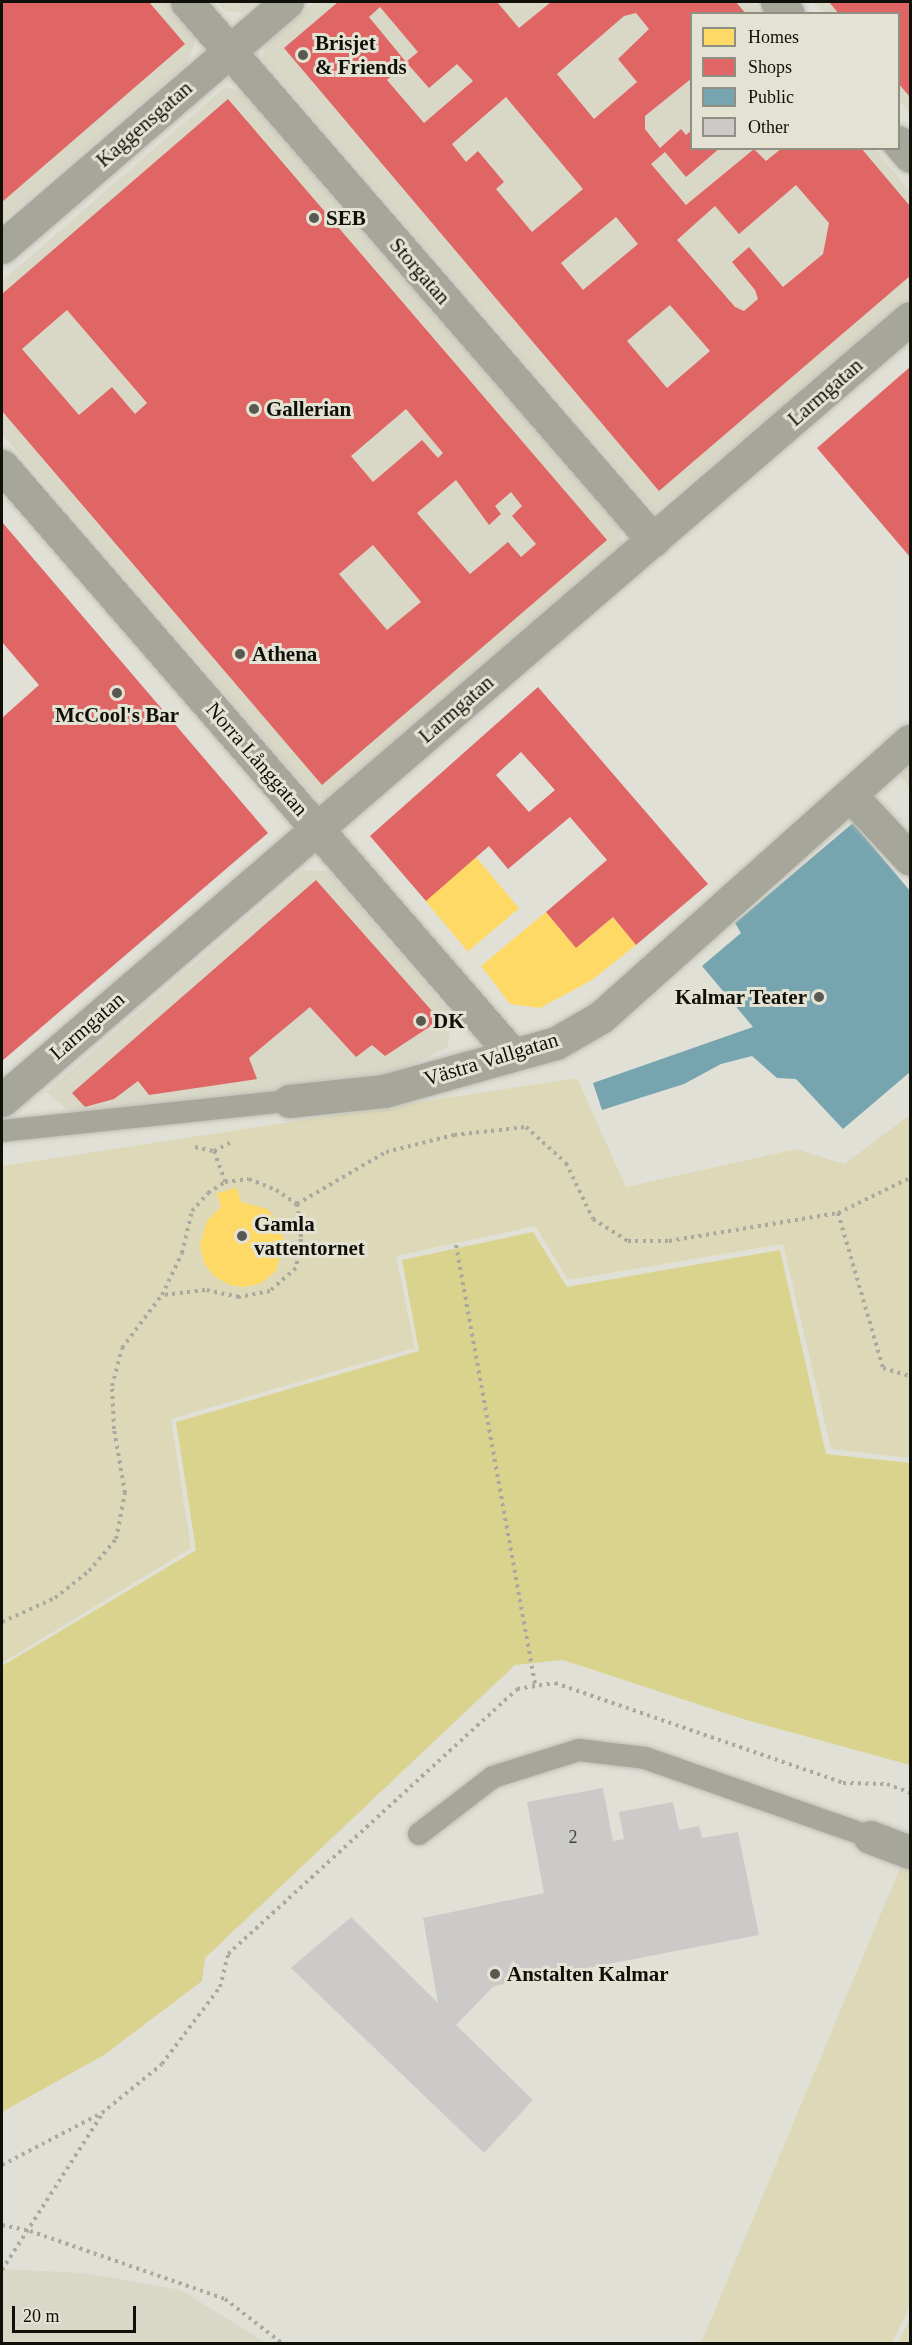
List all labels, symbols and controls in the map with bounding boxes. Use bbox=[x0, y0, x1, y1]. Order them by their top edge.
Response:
legend bbox=[690, 12, 900, 150]
text: Homes bbox=[748, 27, 799, 47]
place label: Brisjet & Friends bbox=[315, 30, 407, 80]
marker: Brisjet & Friends bbox=[296, 48, 310, 62]
text: Shops bbox=[748, 57, 792, 77]
street label: Kaggensgatan bbox=[91, 75, 197, 173]
text: Public bbox=[748, 87, 794, 107]
text: Other bbox=[748, 117, 789, 137]
place label: SEB bbox=[326, 205, 366, 231]
marker: SEB bbox=[307, 211, 321, 225]
street label: Storgatan bbox=[384, 233, 456, 309]
street label: Larmgatan bbox=[782, 353, 868, 431]
place label: Gallerian bbox=[266, 396, 351, 422]
marker: Gallerian bbox=[247, 402, 261, 416]
place label: Athena bbox=[252, 641, 317, 667]
marker: Athena bbox=[233, 647, 247, 661]
street label: Larmgatan bbox=[413, 670, 499, 748]
marker: McCool's Bar bbox=[110, 686, 124, 700]
street label: Norra Långgatan bbox=[201, 697, 313, 821]
place label: McCool's Bar bbox=[55, 702, 179, 728]
place label: Kalmar Teater bbox=[674, 984, 807, 1010]
street label: Larmgatan bbox=[44, 987, 130, 1065]
marker: Kalmar Teater bbox=[812, 990, 826, 1004]
place label: DK bbox=[433, 1008, 464, 1034]
marker: DK bbox=[414, 1014, 428, 1028]
street label: Västra Vallgatan bbox=[421, 1027, 561, 1091]
place label: Gamla vattentornet bbox=[254, 1211, 365, 1261]
marker: Gamla vattentornet bbox=[235, 1229, 249, 1243]
house number: 2 bbox=[568, 1826, 578, 1848]
place label: Anstalten Kalmar bbox=[507, 1961, 669, 1987]
marker: Anstalten Kalmar bbox=[488, 1967, 502, 1981]
scale bar bbox=[15, 2294, 140, 2332]
text: 20 m bbox=[23, 2306, 60, 2326]

